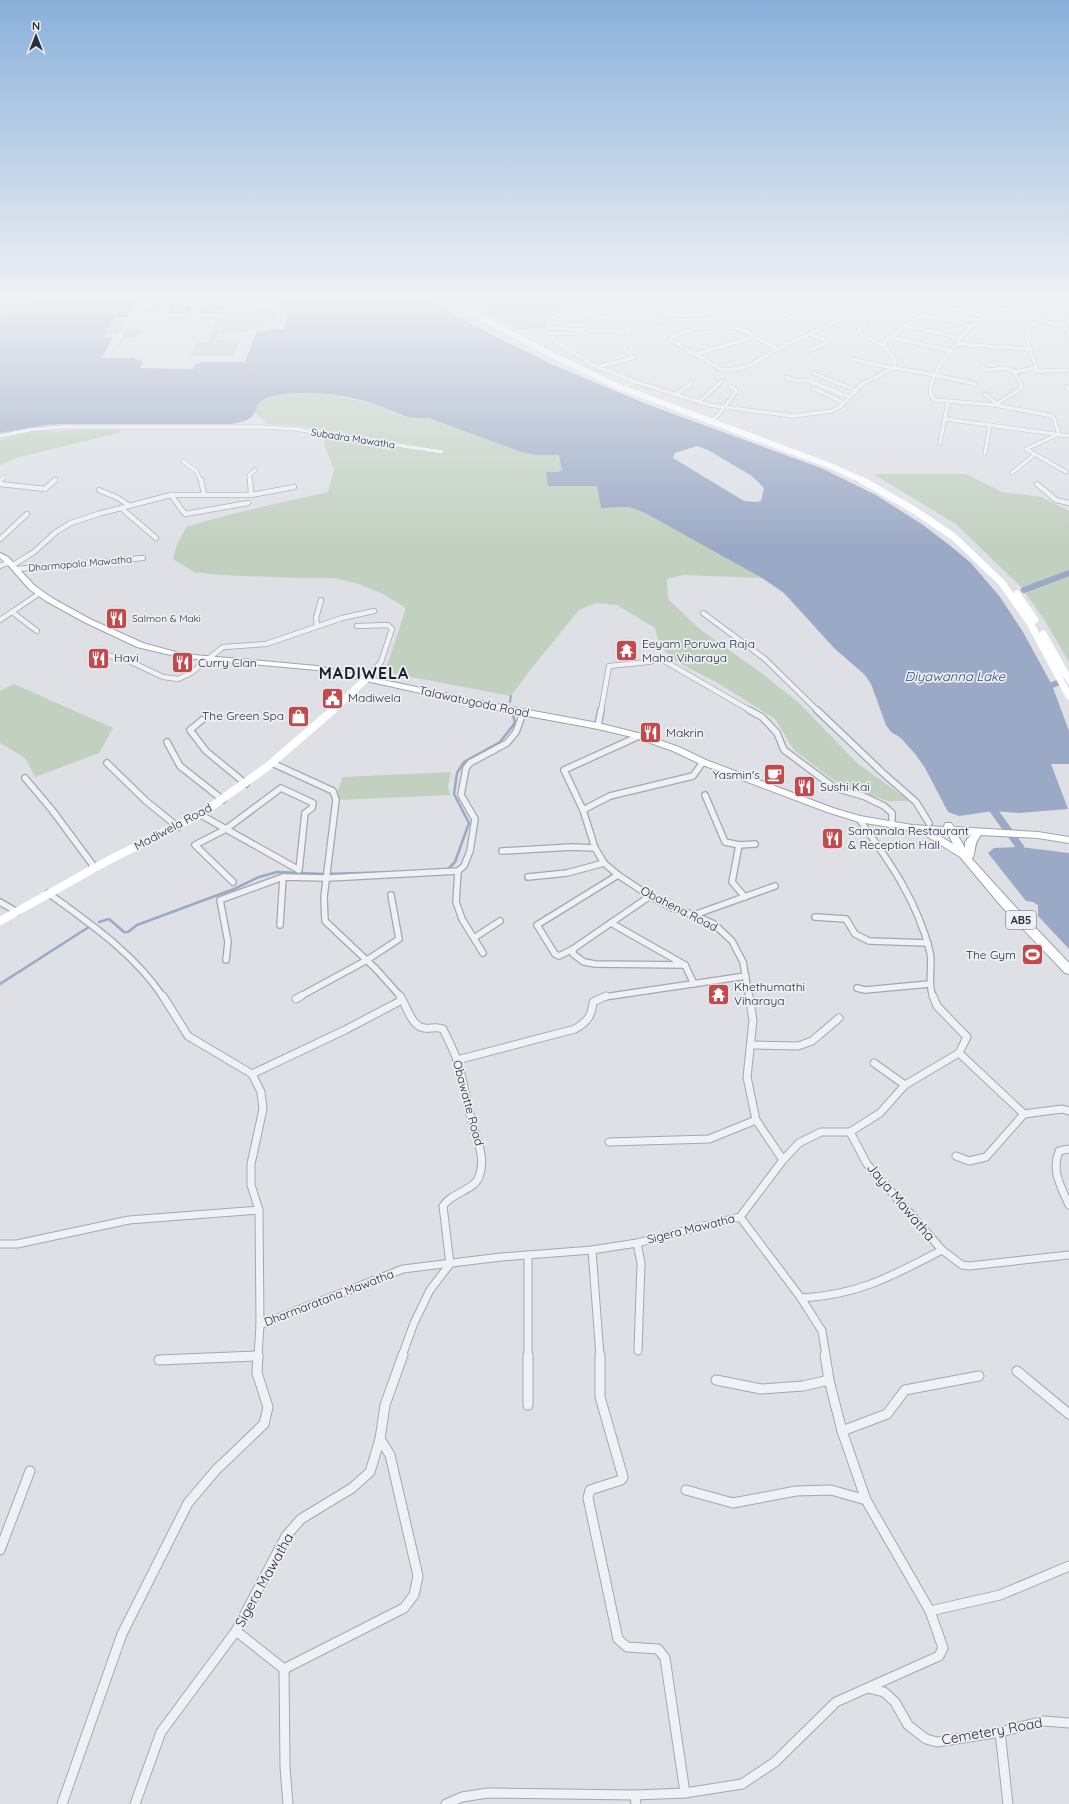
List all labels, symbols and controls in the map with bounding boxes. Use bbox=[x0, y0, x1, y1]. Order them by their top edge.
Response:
north arrow bbox=[16, 16, 56, 56]
text: N bbox=[32, 19, 40, 33]
street label: Subadra Mawatha bbox=[310, 425, 396, 452]
street label: Dharmapala Mawatha bbox=[28, 552, 133, 575]
restaurant icon: Salmon & Maki bbox=[103, 605, 129, 631]
place label: Salmon & Maki bbox=[132, 612, 201, 625]
place label: Eeyam Poruwa Raja Maha Viharaya bbox=[642, 636, 755, 665]
temple icon: Eeyam Poruwa Raja Maha Viharaya bbox=[614, 638, 640, 664]
restaurant icon: Havi bbox=[85, 645, 111, 671]
place label: Havi bbox=[114, 650, 139, 665]
restaurant icon: Curry Clan bbox=[170, 650, 196, 676]
place label: Curry Clan bbox=[198, 655, 257, 670]
district label: MADIWELA bbox=[319, 663, 409, 683]
water label: Diyawanna Lake bbox=[905, 668, 1006, 684]
street label: Talawatugoda Road bbox=[418, 682, 531, 721]
public building icon: Madiwela bbox=[319, 685, 345, 711]
place label: Madiwela bbox=[348, 690, 401, 705]
shop icon: The Green Spa bbox=[286, 703, 312, 729]
place label: The Green Spa bbox=[202, 708, 284, 723]
restaurant icon: Makrin bbox=[637, 720, 663, 746]
place label: Makrin bbox=[666, 725, 704, 740]
cafe icon: Yasmin's bbox=[762, 762, 788, 788]
place label: Yasmin's bbox=[712, 767, 760, 782]
restaurant icon: Sushi Kai bbox=[792, 774, 818, 800]
place label: Sushi Kai bbox=[820, 779, 870, 794]
street label: Madiwela Road bbox=[131, 800, 214, 853]
place label: Samanala Restaurant & Reception Hall bbox=[848, 823, 969, 852]
restaurant icon: Samanala Restaurant & Reception Hall bbox=[819, 825, 845, 851]
street label: Obahena Road bbox=[638, 883, 720, 934]
road number: AB5 bbox=[1006, 911, 1036, 929]
sports icon: The Gym bbox=[1019, 942, 1045, 968]
place label: The Gym bbox=[966, 947, 1016, 962]
place label: Khethumathi Viharaya bbox=[734, 979, 805, 1008]
temple icon: Khethumathi Viharaya bbox=[706, 981, 732, 1007]
street label: Obawatte Road bbox=[450, 1058, 487, 1147]
street label: Jaya Mawatha bbox=[863, 1159, 939, 1245]
street label: Sigera Mawatha bbox=[645, 1210, 736, 1247]
street label: Dharmaratana Mawatha bbox=[262, 1266, 396, 1329]
street label: Sigera Mawatha bbox=[231, 1530, 297, 1630]
street label: Cemetery Road bbox=[940, 1713, 1044, 1749]

